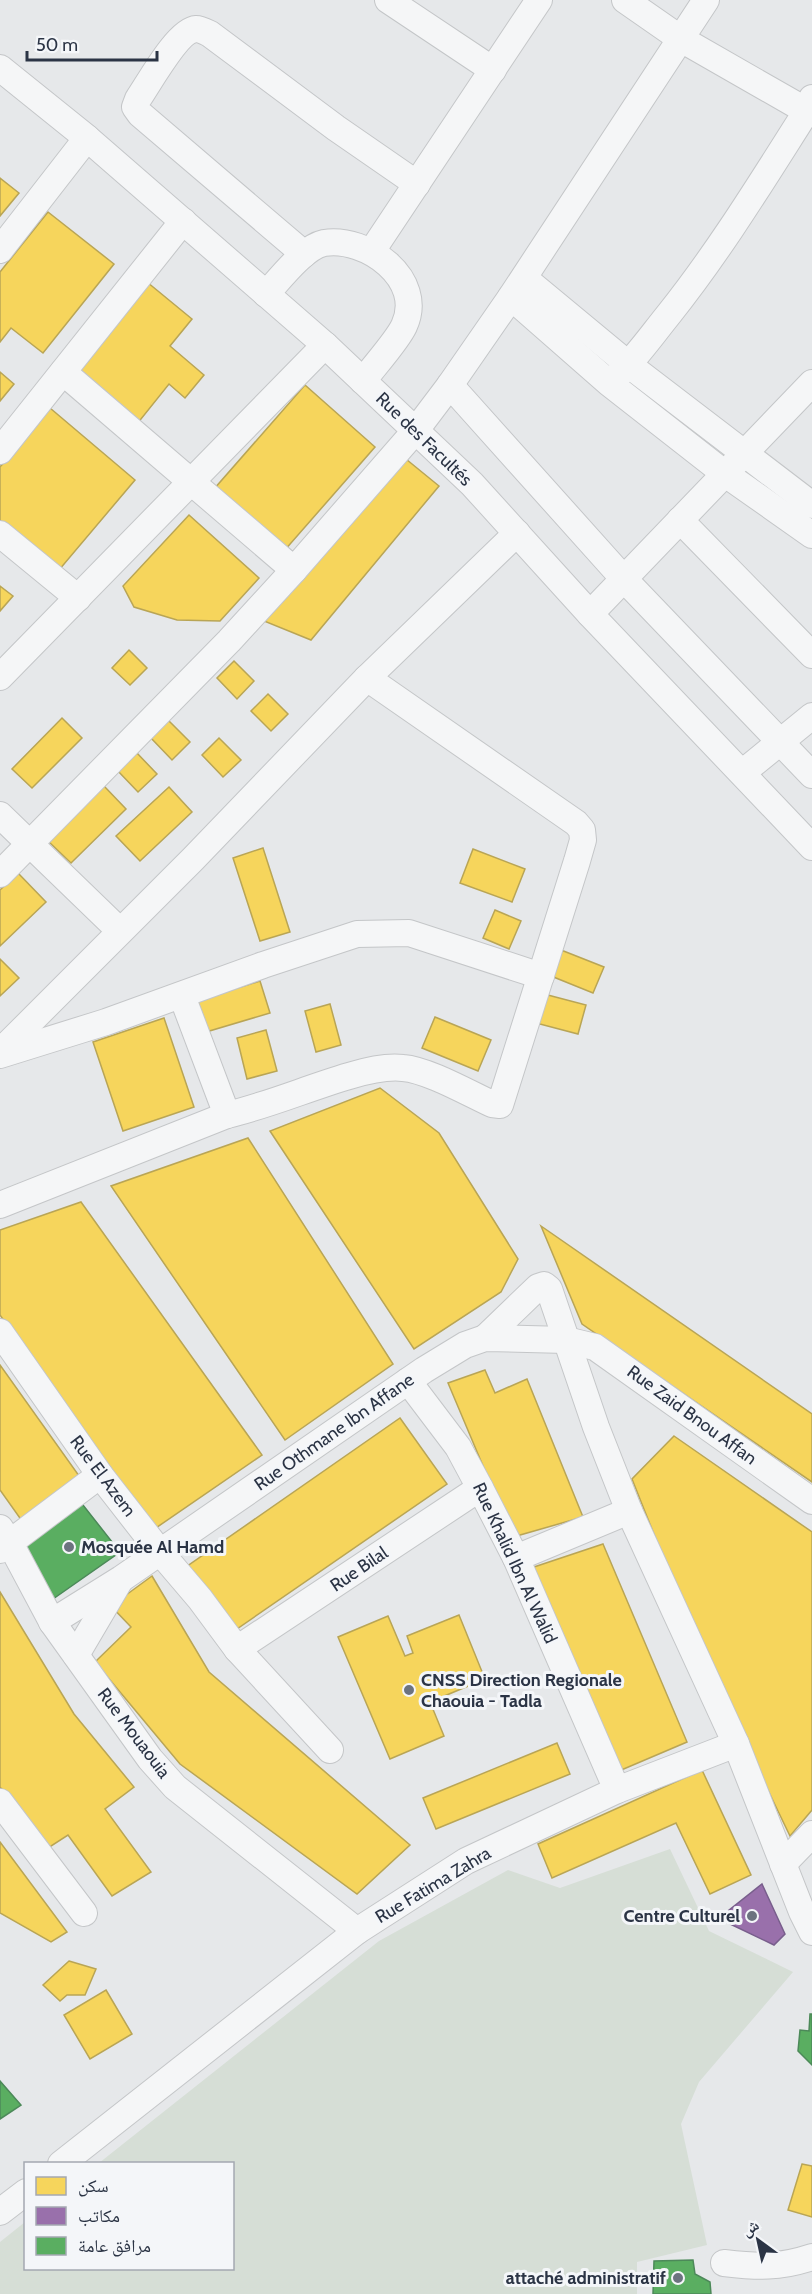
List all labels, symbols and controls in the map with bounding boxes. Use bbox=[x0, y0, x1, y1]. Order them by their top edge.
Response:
scale bar bbox=[27, 24, 158, 62]
text: 50 m bbox=[36, 34, 78, 56]
street label: Rue des Facultés bbox=[371, 387, 477, 491]
street label: Rue Zaid Bnou Affan bbox=[623, 1361, 761, 1469]
street label: Rue Othmane Ibn Affane bbox=[250, 1369, 418, 1495]
street label: Rue El Azem bbox=[65, 1431, 141, 1521]
street label: Rue Khalid Ibn Al Walid bbox=[468, 1479, 562, 1647]
place label: Mosquée Al Hamd bbox=[81, 1536, 224, 1558]
marker: Mosquée Al Hamd bbox=[62, 1540, 76, 1554]
street label: Rue Bilal bbox=[326, 1541, 393, 1596]
place label: CNSS Direction Regionale Chaouia - Tadla bbox=[421, 1669, 622, 1712]
street label: Rue Mouaouia bbox=[93, 1683, 175, 1783]
marker: CNSS Direction Regionale Chaouia - Tadla bbox=[402, 1683, 416, 1697]
street label: Rue Fatima Zahra bbox=[371, 1842, 495, 1928]
place label: Centre Culturel bbox=[624, 1905, 740, 1927]
marker: Centre Culturel bbox=[745, 1909, 759, 1923]
legend bbox=[24, 2162, 234, 2270]
text: سكن bbox=[78, 2175, 109, 2197]
text: مكاتب bbox=[78, 2205, 120, 2227]
north arrow bbox=[728, 2210, 788, 2270]
text: ش bbox=[738, 2215, 762, 2240]
text: مرافق عامة bbox=[78, 2235, 151, 2257]
place label: attaché administratif bbox=[506, 2267, 666, 2289]
marker: attaché administratif bbox=[671, 2271, 685, 2285]

